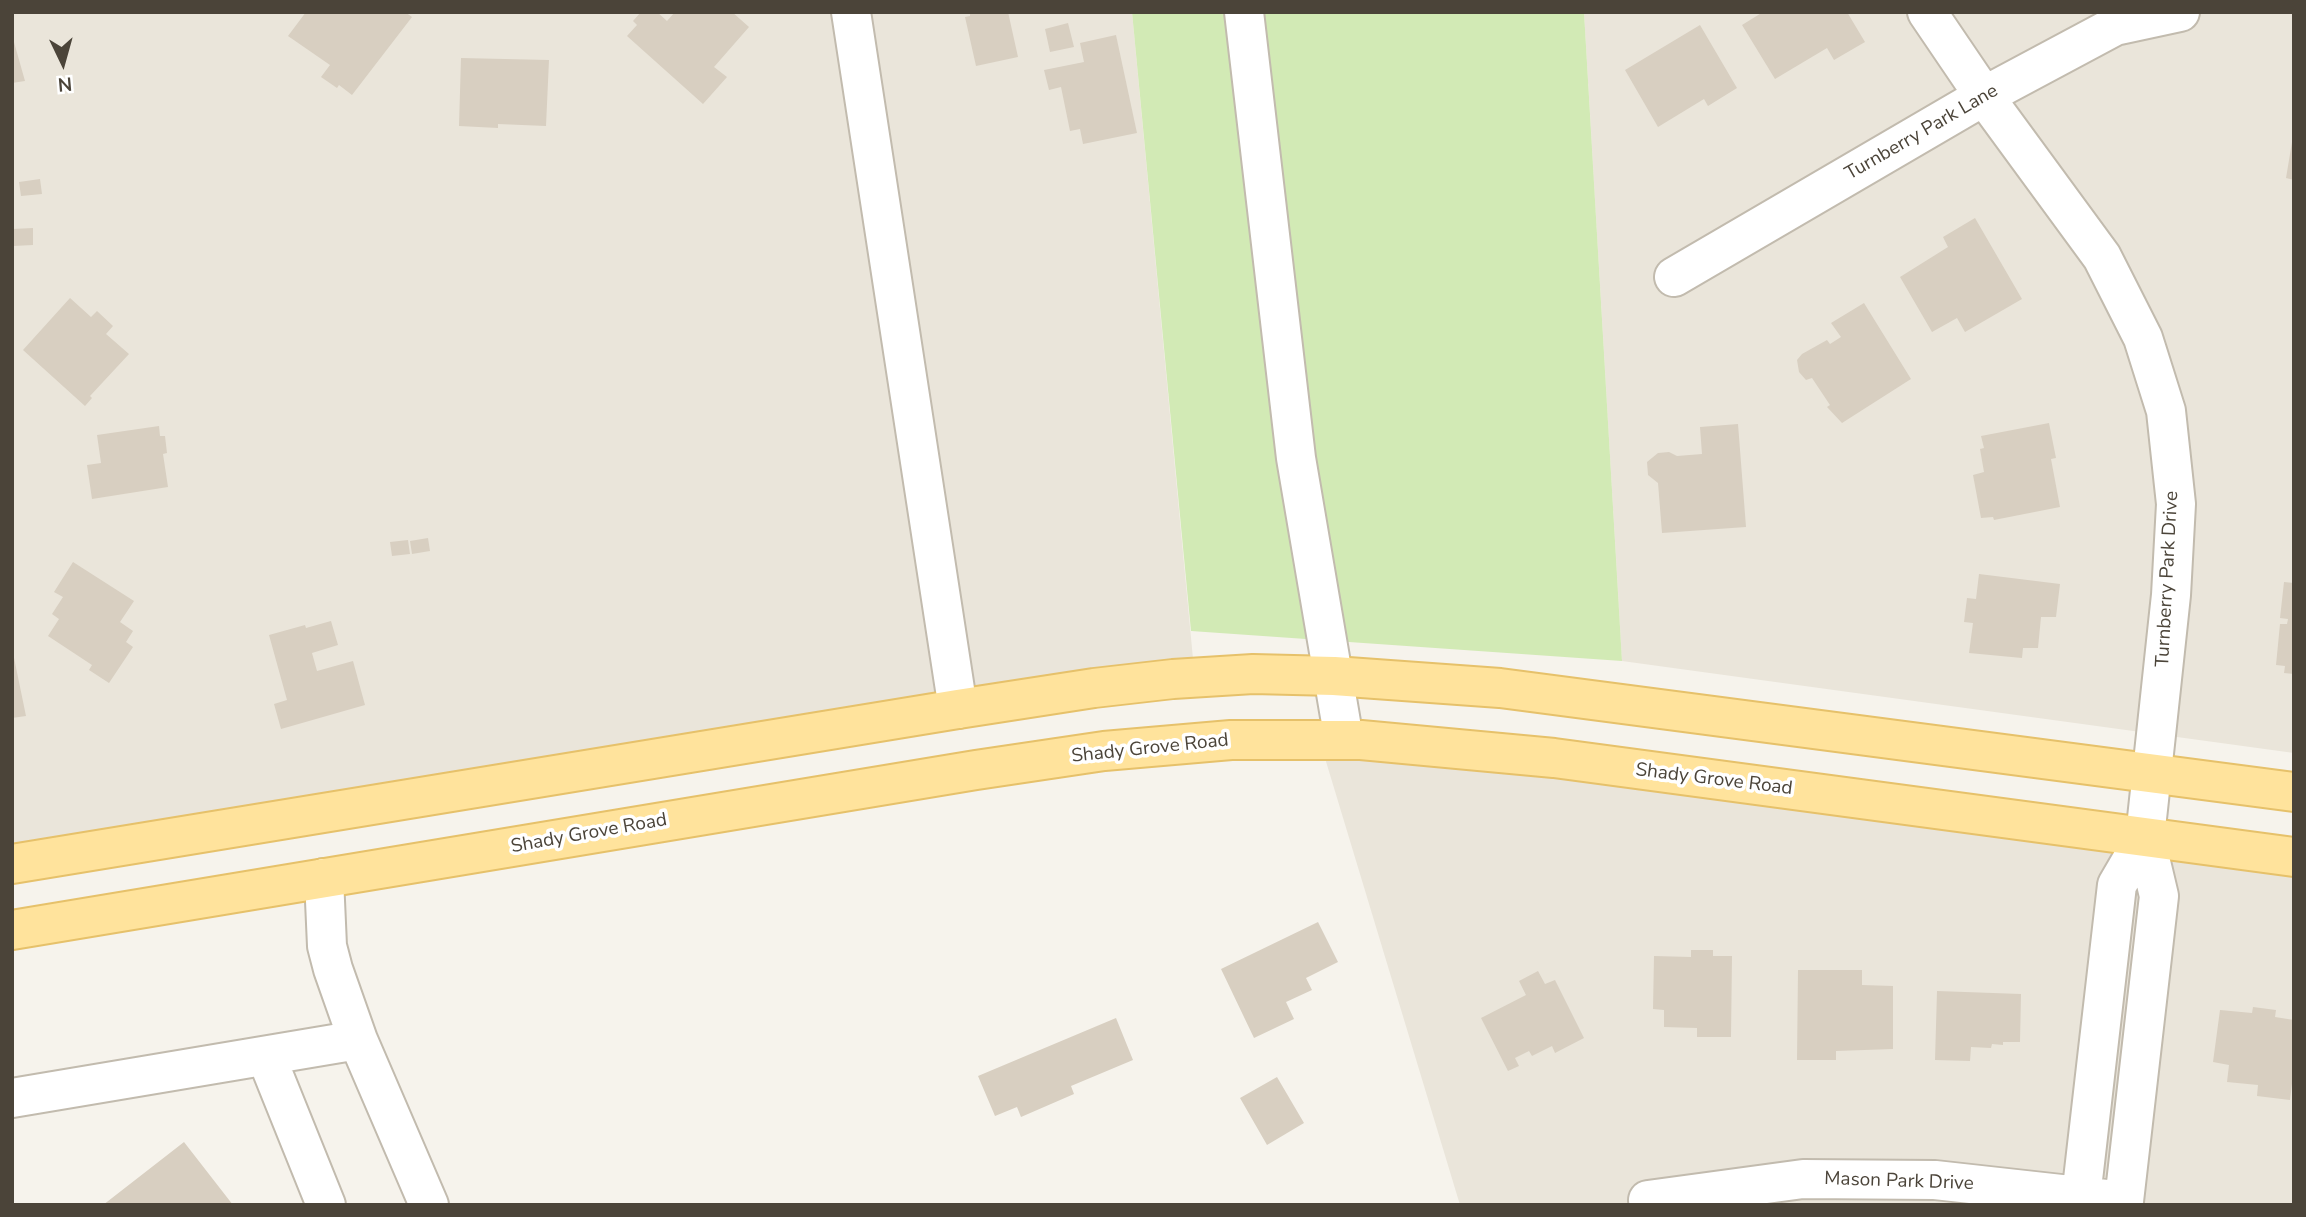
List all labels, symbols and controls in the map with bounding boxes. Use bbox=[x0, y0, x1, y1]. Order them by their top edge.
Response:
north arrow bbox=[28, 28, 98, 98]
text: N bbox=[57, 70, 73, 97]
street label: Turnberry Park Lane bbox=[1842, 80, 2002, 186]
street label: Turnberry Park Drive bbox=[2152, 490, 2184, 668]
street label: Shady Grove Road bbox=[1070, 729, 1230, 769]
street label: Shady Grove Road bbox=[1634, 759, 1794, 801]
street label: Shady Grove Road bbox=[509, 809, 669, 859]
street label: Mason Park Drive bbox=[1824, 1168, 1974, 1196]

